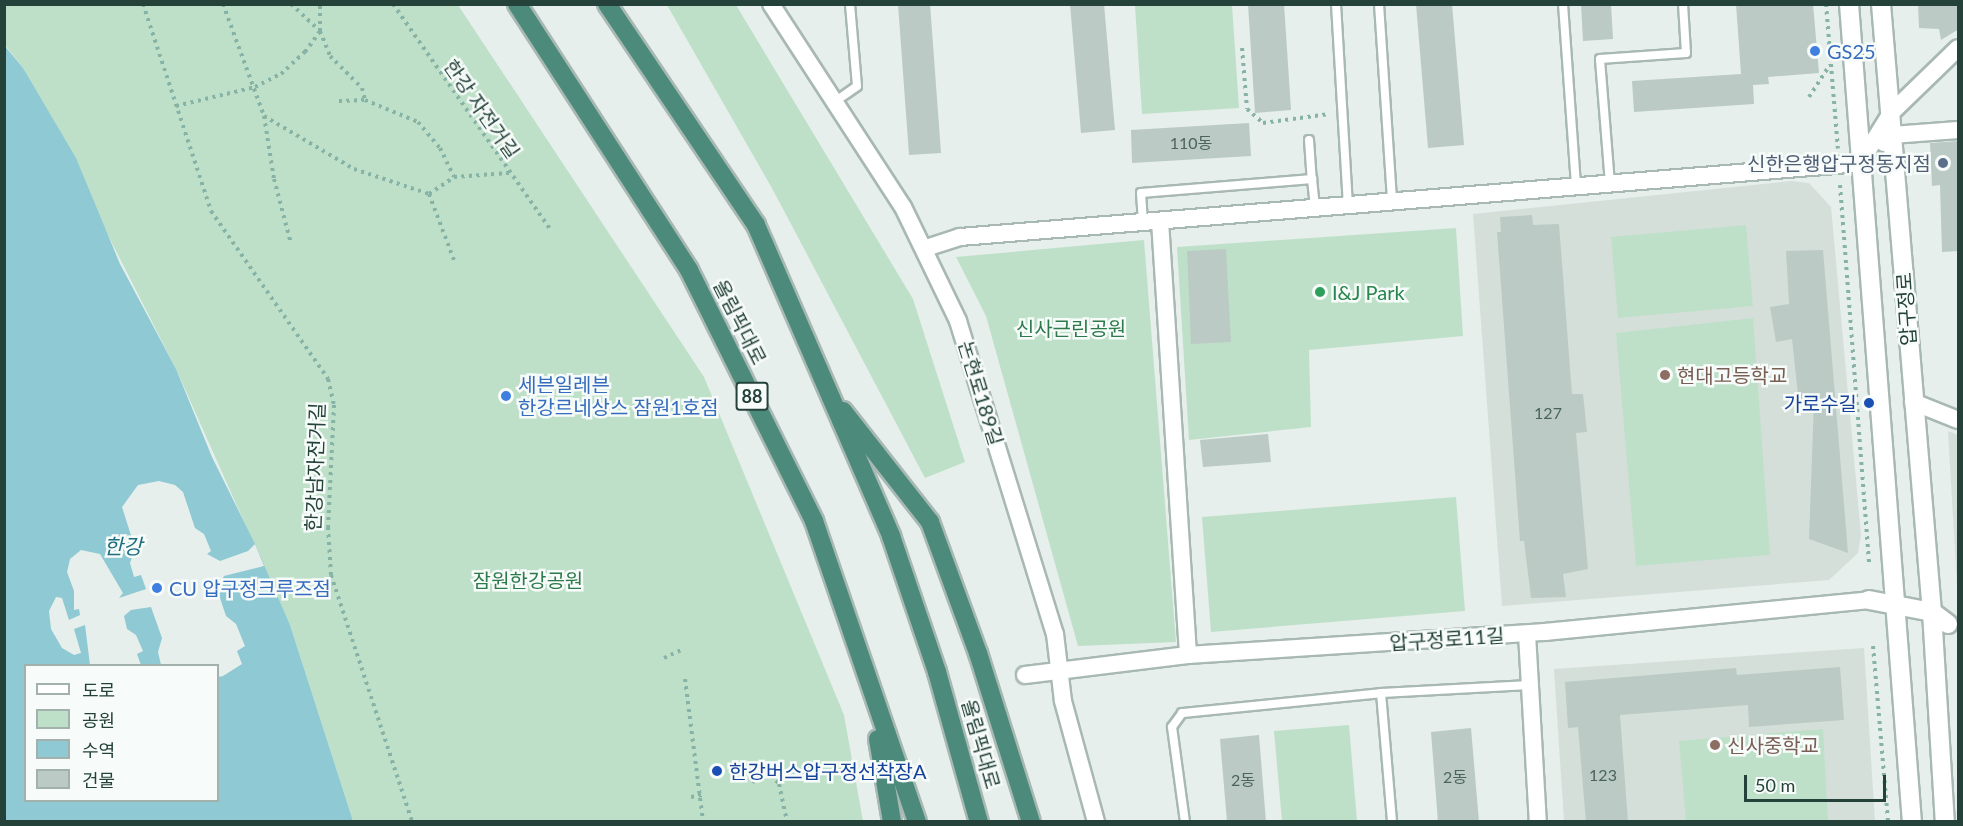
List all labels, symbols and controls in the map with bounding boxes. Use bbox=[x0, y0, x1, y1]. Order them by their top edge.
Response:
place label: GS25 bbox=[1827, 39, 1876, 63]
marker: GS25 bbox=[1808, 44, 1822, 58]
street label: 한강 자전거길 bbox=[439, 55, 525, 163]
house number: 110동 bbox=[1170, 133, 1212, 153]
place label: 신한은행압구정동지점 bbox=[1747, 151, 1931, 175]
marker: 신한은행압구정동지점 bbox=[1936, 156, 1950, 170]
street label: 압구정로 bbox=[1891, 271, 1921, 347]
street label: 올림픽대로 bbox=[708, 276, 772, 368]
place label: I&J Park bbox=[1332, 280, 1405, 304]
marker: I&J Park bbox=[1313, 285, 1327, 299]
park label: 신사근린공원 bbox=[1016, 316, 1126, 340]
street label: 논현로189길 bbox=[954, 338, 1008, 448]
place label: 현대고등학교 bbox=[1677, 363, 1787, 387]
marker: 현대고등학교 bbox=[1658, 368, 1672, 382]
place label: 세븐일레븐 한강르네상스 잠원1호점 bbox=[518, 372, 719, 419]
road number: 88 bbox=[736, 381, 768, 411]
marker: 세븐일레븐 한강르네상스 잠원1호점 bbox=[499, 389, 513, 403]
place label: 가로수길 bbox=[1783, 391, 1857, 415]
marker: 가로수길 bbox=[1862, 396, 1876, 410]
street label: 한강남자전거길 bbox=[301, 402, 329, 532]
house number: 127 bbox=[1534, 403, 1562, 423]
water label: 한강 bbox=[104, 533, 142, 559]
park label: 잠원한강공원 bbox=[473, 568, 583, 592]
place label: CU 압구정크루즈점 bbox=[169, 576, 331, 600]
marker: CU 압구정크루즈점 bbox=[150, 581, 164, 595]
street label: 압구정로11길 bbox=[1389, 623, 1505, 655]
legend bbox=[24, 664, 219, 802]
text: 도로 bbox=[82, 679, 115, 701]
street label: 올림픽대로 bbox=[957, 696, 1005, 792]
text: 공원 bbox=[82, 709, 115, 731]
place label: 신사중학교 bbox=[1727, 733, 1819, 757]
marker: 신사중학교 bbox=[1708, 738, 1722, 752]
text: 수역 bbox=[82, 739, 115, 761]
place label: 한강버스압구정선착장A bbox=[729, 759, 927, 783]
scale bar bbox=[1747, 763, 1890, 801]
marker: 한강버스압구정선착장A bbox=[710, 764, 724, 778]
house number: 123 bbox=[1589, 765, 1617, 785]
house number: 2동 bbox=[1443, 767, 1467, 787]
text: 건물 bbox=[82, 769, 115, 791]
house number: 2동 bbox=[1231, 770, 1255, 790]
text: 50 m bbox=[1755, 774, 1795, 796]

